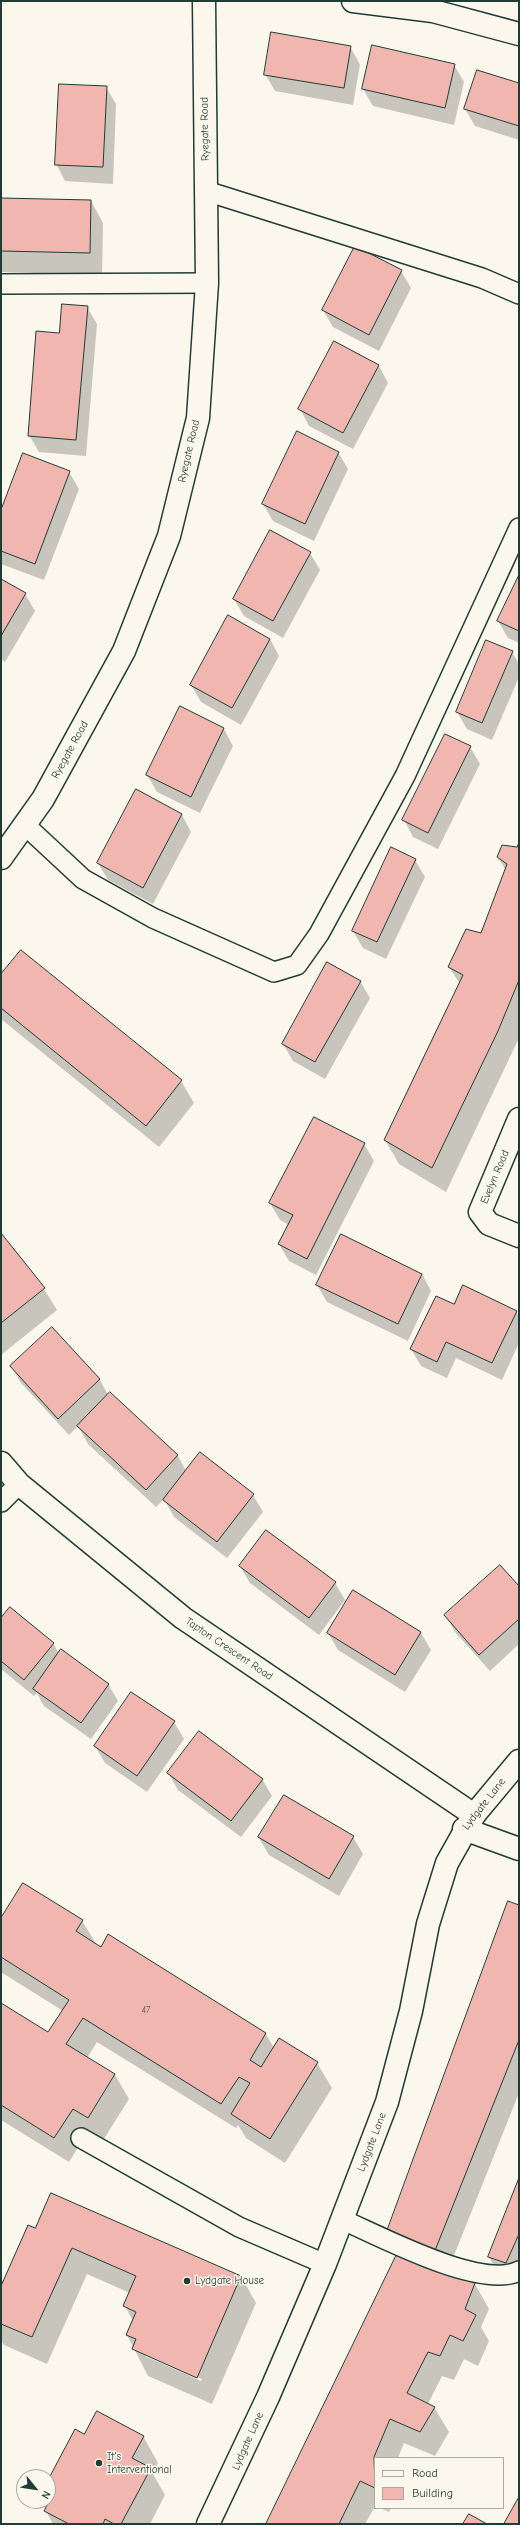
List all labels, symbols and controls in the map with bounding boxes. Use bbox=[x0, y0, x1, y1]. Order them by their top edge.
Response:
street label: Ryegate Road bbox=[198, 97, 212, 161]
street label: Ryegate Road bbox=[175, 418, 203, 484]
street label: Ryegate Road bbox=[49, 719, 91, 781]
street label: Evelyn Road bbox=[478, 1148, 512, 1206]
street label: Tapton Crescent Road bbox=[183, 1615, 275, 1683]
street label: Lydgate Lane bbox=[460, 1775, 508, 1833]
house number: 47 bbox=[142, 2005, 150, 2015]
street label: Lydgate Lane bbox=[355, 2111, 389, 2173]
place label: Lydgate House bbox=[195, 2274, 264, 2288]
marker: Lydgate House bbox=[182, 2276, 192, 2286]
street label: Lydgate Lane bbox=[229, 2410, 267, 2472]
place label: It's Interventional bbox=[107, 2450, 172, 2476]
legend bbox=[374, 2457, 504, 2509]
marker: It's Interventional bbox=[94, 2458, 104, 2468]
text: Road bbox=[412, 2466, 438, 2480]
north arrow bbox=[16, 2469, 56, 2509]
text: Building bbox=[412, 2486, 453, 2500]
text: N bbox=[39, 2488, 53, 2501]

